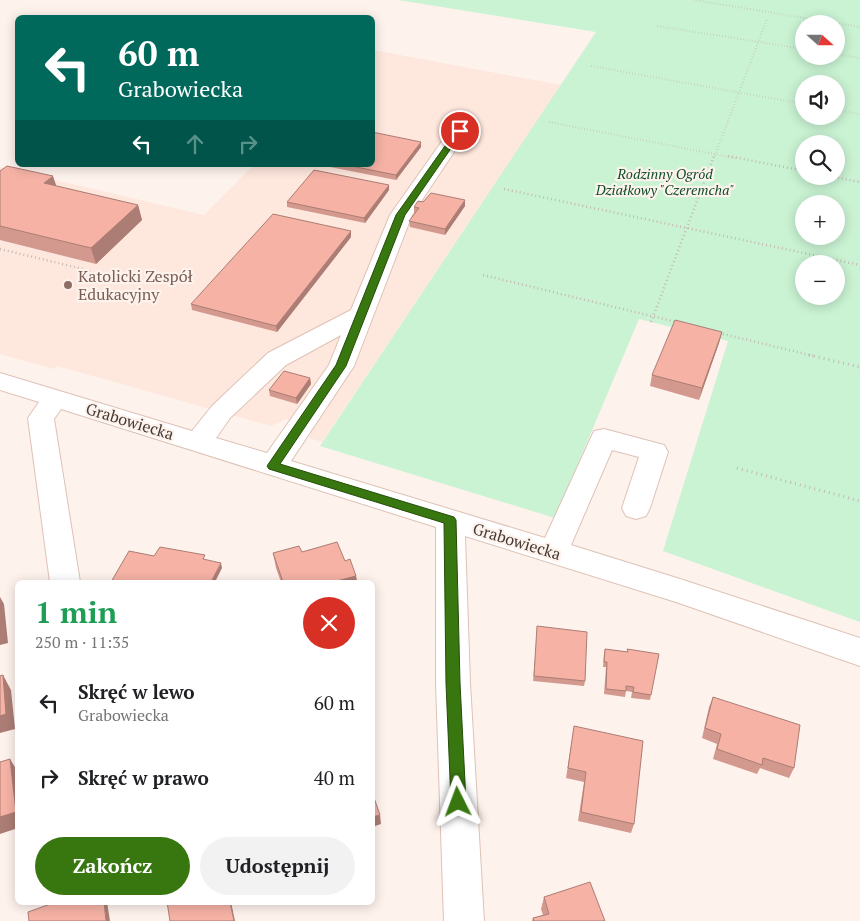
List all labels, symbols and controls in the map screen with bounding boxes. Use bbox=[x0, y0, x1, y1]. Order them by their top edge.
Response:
north arrow bbox=[795, 15, 845, 65]
map controls bbox=[795, 15, 845, 305]
text: 60 m bbox=[118, 30, 199, 76]
icon: left bbox=[35, 35, 100, 100]
text: Grabowiecka bbox=[118, 74, 243, 103]
button: sound bbox=[795, 75, 845, 125]
pin bbox=[439, 110, 481, 152]
icon: arrive bbox=[446, 117, 474, 145]
icon: left bbox=[128, 130, 156, 158]
icon: ahead bbox=[181, 130, 209, 158]
icon: right bbox=[234, 130, 262, 158]
button: search bbox=[795, 135, 845, 185]
park label: Rodzinny Ogród Działkowy "Czeremcha" bbox=[595, 164, 735, 199]
button: + bbox=[795, 195, 845, 245]
button: − bbox=[795, 255, 845, 305]
place label: Katolicki Zespół Edukacyjny bbox=[78, 265, 193, 305]
marker: Katolicki Zespół Edukacyjny bbox=[62, 279, 74, 291]
street label: Grabowiecka bbox=[83, 397, 177, 445]
street label: Grabowiecka bbox=[470, 517, 564, 565]
text: 1 min bbox=[35, 592, 117, 632]
button: close bbox=[303, 597, 355, 649]
text: 250 m · 11:35 bbox=[35, 631, 129, 653]
text: Skręć w lewo bbox=[78, 679, 195, 704]
icon: left bbox=[35, 689, 63, 717]
text: 60 m bbox=[314, 690, 355, 715]
text: Grabowiecka bbox=[78, 704, 169, 726]
icon: right bbox=[35, 764, 63, 792]
text: Skręć w prawo bbox=[78, 765, 209, 790]
text: 40 m bbox=[314, 765, 355, 790]
position arrow bbox=[431, 775, 483, 827]
button: Zakończ bbox=[35, 837, 190, 895]
button: Udostępnij bbox=[200, 837, 355, 895]

